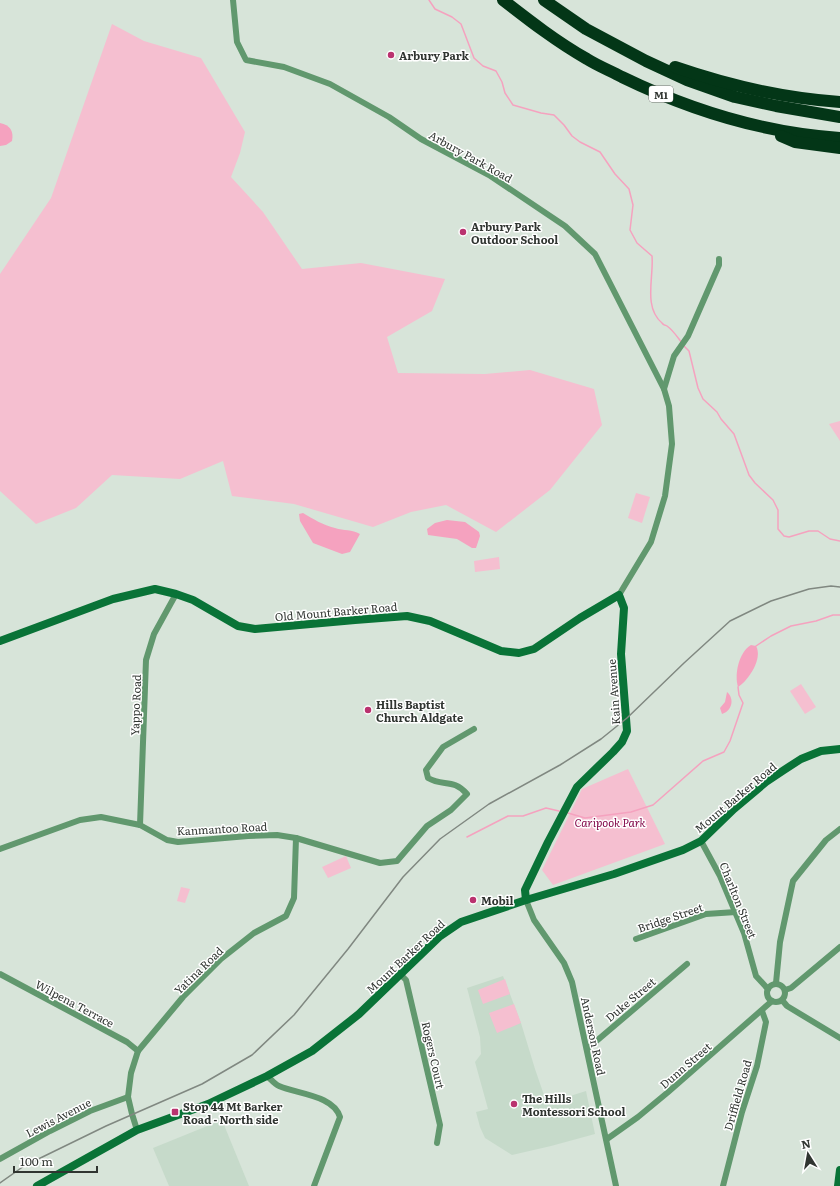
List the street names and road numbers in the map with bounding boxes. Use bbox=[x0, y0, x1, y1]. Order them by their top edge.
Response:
road number: M1 bbox=[649, 86, 673, 102]
street label: Arbury Park Road bbox=[426, 126, 516, 186]
street label: Old Mount Barker Road bbox=[274, 598, 398, 624]
street label: Kain Avenue bbox=[603, 658, 623, 725]
street label: Yappo Road bbox=[126, 674, 144, 736]
street label: Mount Barker Road bbox=[691, 758, 779, 836]
street label: Kanmantoo Road bbox=[176, 818, 268, 838]
street label: Charlton Street bbox=[716, 859, 762, 941]
street label: Bridge Street bbox=[635, 898, 705, 936]
street label: Mount Barker Road bbox=[362, 915, 448, 997]
street label: Yatina Road bbox=[170, 942, 226, 997]
street label: Duke Street bbox=[601, 973, 659, 1025]
street label: Wilpena Terrace bbox=[33, 975, 118, 1031]
street label: Anderson Road bbox=[578, 995, 610, 1077]
street label: Rogers Court bbox=[418, 1020, 450, 1091]
street label: Dunn Street bbox=[656, 1038, 715, 1092]
street label: Driffield Road bbox=[719, 1057, 755, 1132]
street label: Lewis Avenue bbox=[23, 1094, 94, 1140]

